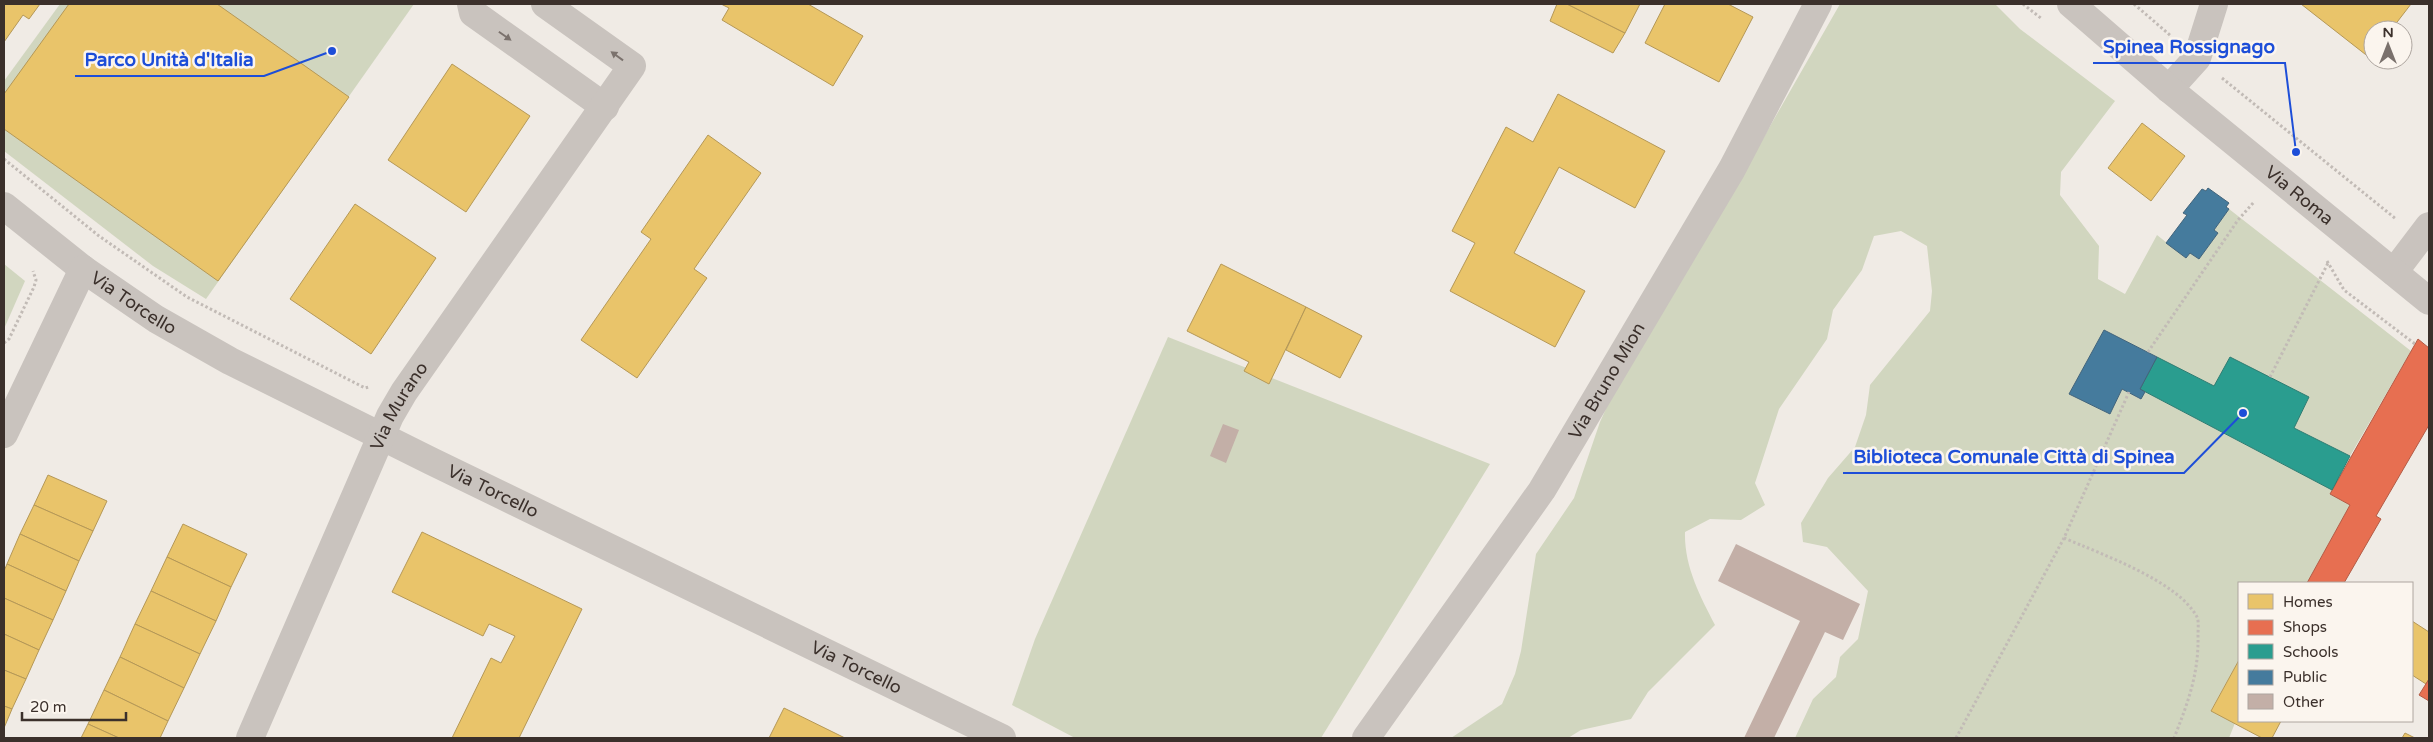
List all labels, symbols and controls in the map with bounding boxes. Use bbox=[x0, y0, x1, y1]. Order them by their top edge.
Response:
north arrow bbox=[2363, 20, 2413, 70]
text: N bbox=[2382, 24, 2394, 41]
callout: Spinea Rossignago bbox=[2093, 29, 2285, 63]
one-way arrow bbox=[498, 31, 512, 41]
text: Spinea Rossignago bbox=[2103, 36, 2275, 59]
callout: Parco Unità d'Italia bbox=[75, 42, 264, 76]
text: Parco Unità d'Italia bbox=[84, 49, 254, 71]
one-way arrow bbox=[610, 51, 624, 61]
street label: Via Roma bbox=[2261, 161, 2338, 230]
street label: Via Torcello bbox=[86, 266, 180, 339]
street label: Via Bruno Mion bbox=[1564, 318, 1650, 443]
street label: Via Murano bbox=[365, 357, 433, 454]
callout: Biblioteca Comunale Città di Spinea bbox=[1843, 439, 2184, 473]
text: Biblioteca Comunale Città di Spinea bbox=[1853, 446, 2175, 469]
street label: Via Torcello bbox=[444, 460, 542, 523]
legend bbox=[2238, 582, 2413, 722]
text: Homes bbox=[2283, 593, 2333, 611]
text: Shops bbox=[2283, 618, 2327, 636]
street label: Via Torcello bbox=[807, 636, 906, 699]
text: Schools bbox=[2283, 643, 2339, 661]
text: Public bbox=[2283, 668, 2327, 686]
scale bar bbox=[22, 690, 126, 722]
text: Other bbox=[2283, 693, 2325, 711]
text: 20 m bbox=[30, 698, 67, 716]

